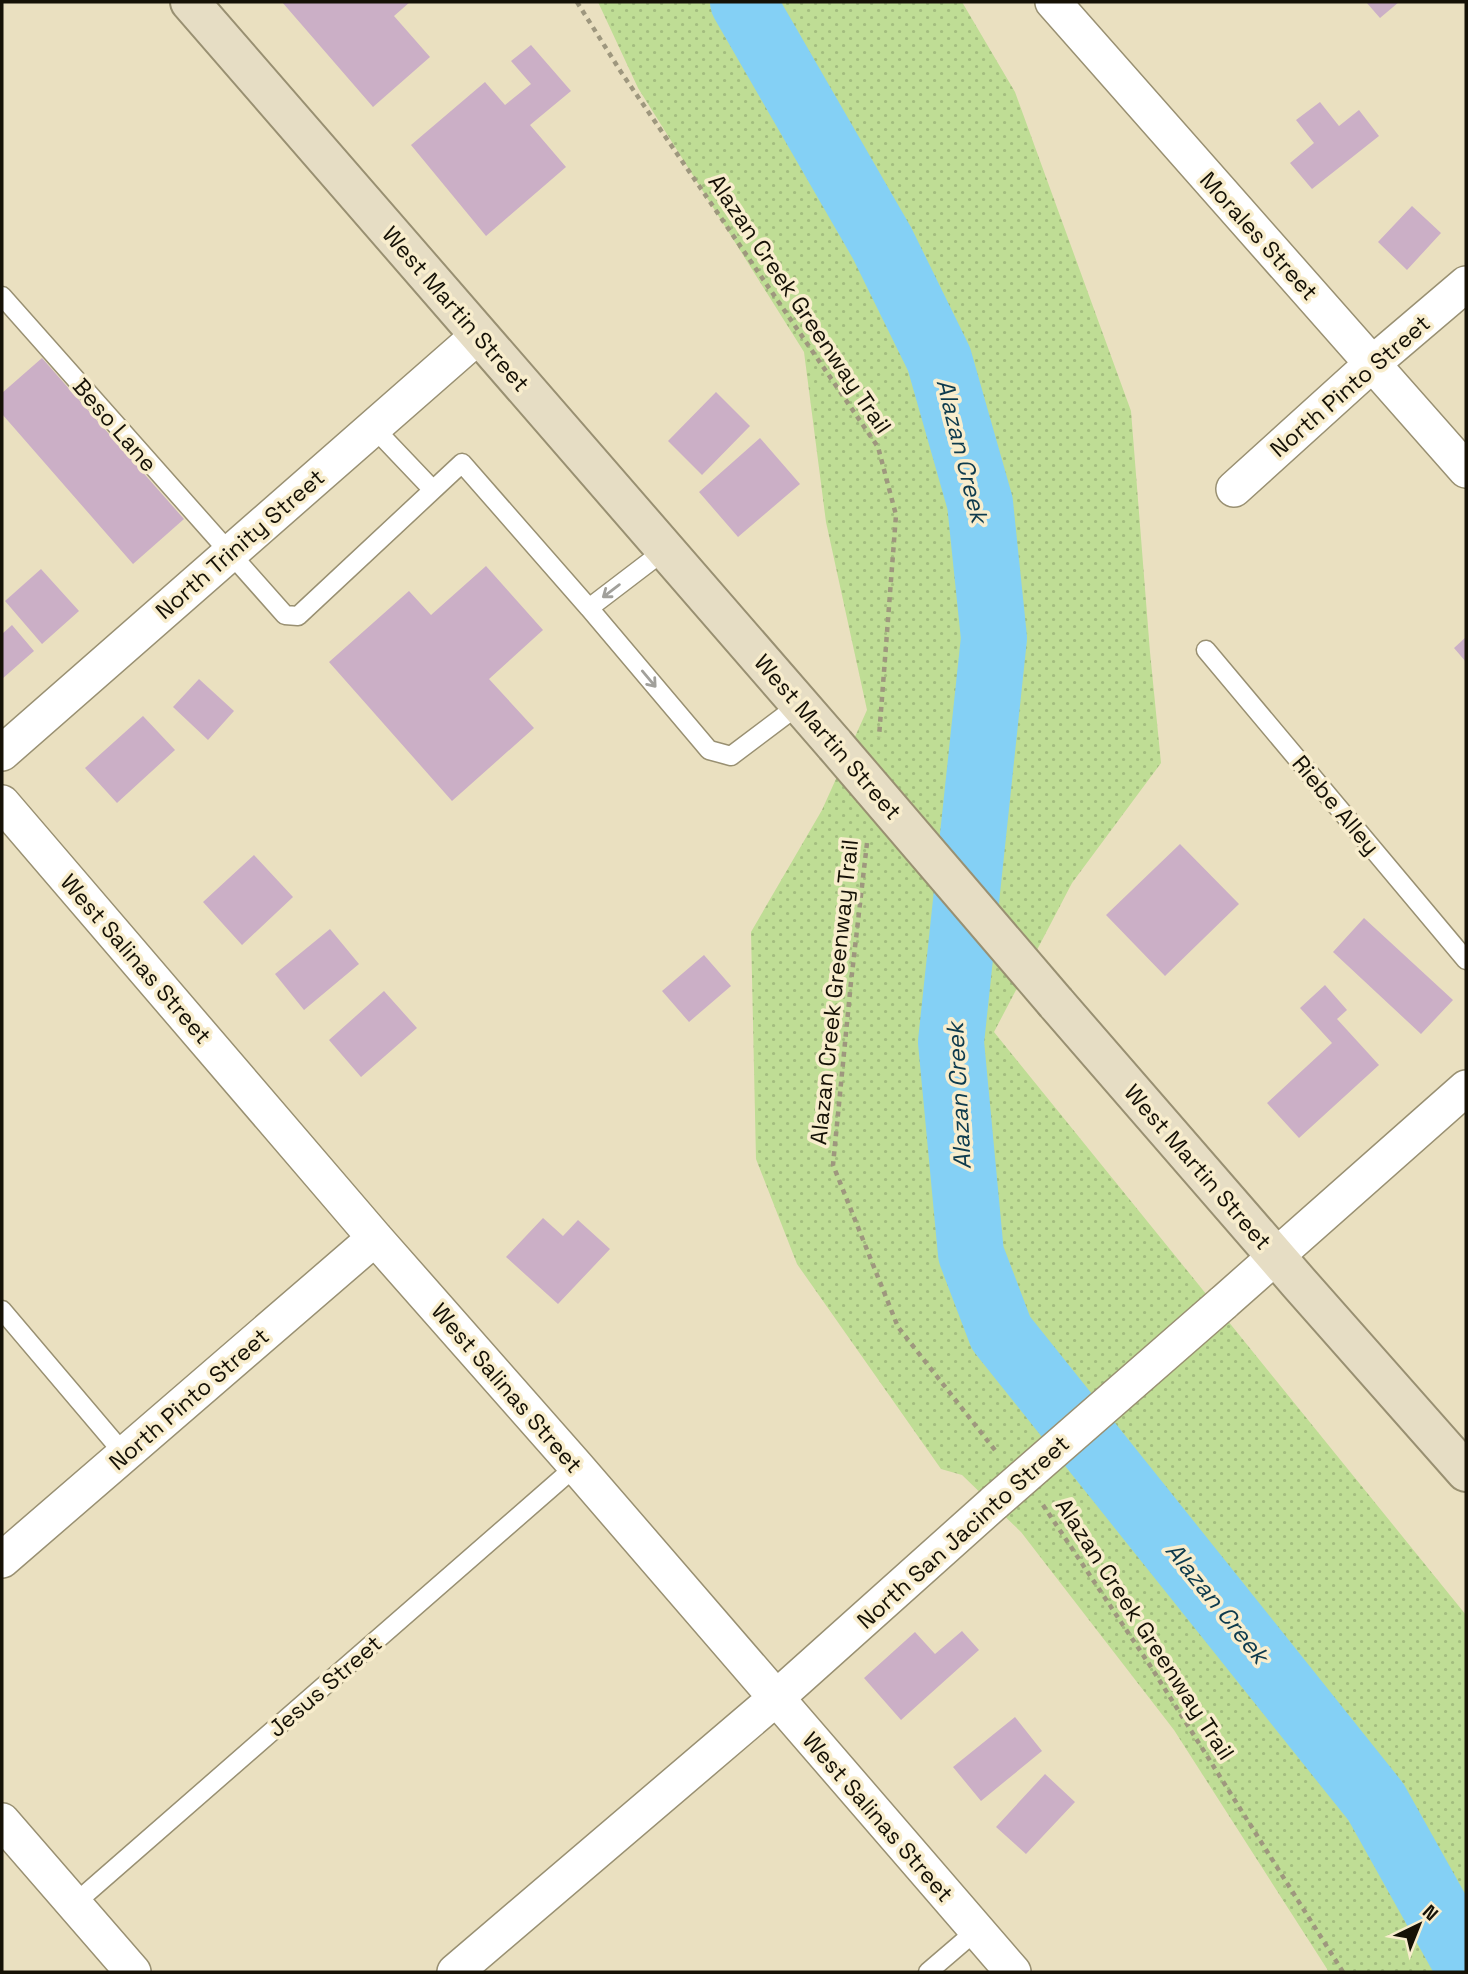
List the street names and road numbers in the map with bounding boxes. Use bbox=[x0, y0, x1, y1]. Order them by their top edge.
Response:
street label: Morales Street bbox=[1193, 165, 1325, 307]
street label: Alazan Creek Greenway Trail bbox=[702, 168, 898, 440]
street label: West Martin Street bbox=[376, 220, 536, 398]
street label: North Pinto Street bbox=[1264, 308, 1436, 464]
street label: Beso Lane bbox=[66, 372, 164, 478]
street label: North Trinity Street bbox=[149, 462, 331, 626]
street label: West Martin Street bbox=[748, 648, 908, 826]
street label: Riebe Alley bbox=[1286, 749, 1386, 861]
street label: Alazan Creek Greenway Trail bbox=[803, 838, 865, 1146]
street label: West Salinas Street bbox=[54, 868, 218, 1050]
street label: West Martin Street bbox=[1118, 1078, 1278, 1256]
street label: West Salinas Street bbox=[425, 1297, 589, 1479]
street label: North Pinto Street bbox=[103, 1321, 275, 1477]
street label: North San Jacinto Street bbox=[850, 1429, 1076, 1635]
street label: Alazan Creek Greenway Trail bbox=[1049, 1492, 1241, 1766]
street label: Jesus Street bbox=[262, 1628, 388, 1744]
street label: West Salinas Street bbox=[796, 1726, 960, 1908]

